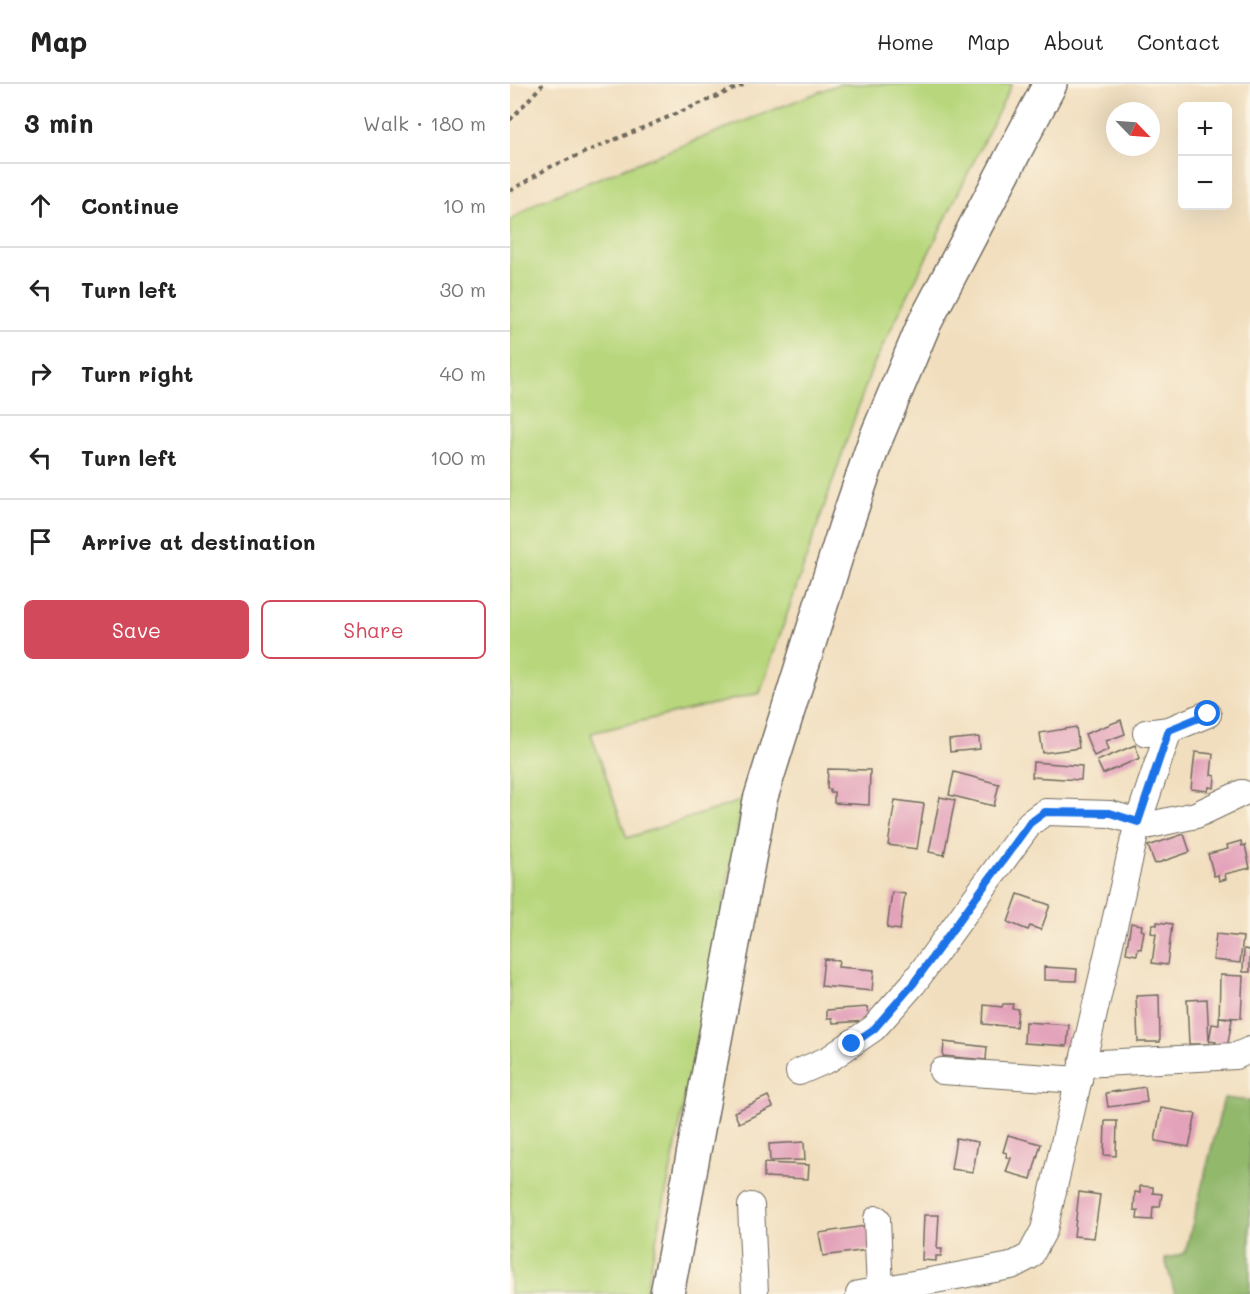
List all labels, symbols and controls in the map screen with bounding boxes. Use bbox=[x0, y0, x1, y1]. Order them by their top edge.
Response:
text: Map bbox=[30, 23, 87, 59]
text: Home bbox=[877, 28, 934, 55]
text: Map bbox=[967, 28, 1010, 55]
text: About bbox=[1043, 28, 1104, 55]
text: Contact bbox=[1137, 28, 1220, 55]
north arrow bbox=[1106, 102, 1160, 156]
map controls bbox=[1178, 102, 1232, 210]
button: + bbox=[1178, 102, 1232, 156]
text: 3 min bbox=[24, 106, 93, 140]
text: Walk · 180 m bbox=[363, 110, 486, 136]
button: − bbox=[1178, 156, 1232, 210]
icon: ahead bbox=[24, 189, 57, 222]
text: Continue bbox=[81, 191, 179, 220]
text: 10 m bbox=[442, 192, 486, 218]
icon: left bbox=[24, 273, 57, 306]
text: Turn left bbox=[81, 275, 177, 304]
text: 30 m bbox=[440, 276, 486, 302]
icon: right bbox=[24, 357, 57, 390]
text: Turn right bbox=[81, 359, 193, 388]
text: 40 m bbox=[440, 360, 486, 386]
icon: left bbox=[24, 441, 57, 474]
text: Turn left bbox=[81, 443, 177, 472]
text: 100 m bbox=[430, 444, 486, 470]
icon: arrive bbox=[24, 525, 57, 558]
text: Arrive at destination bbox=[81, 527, 316, 556]
button: Save bbox=[24, 600, 249, 659]
button: Share bbox=[261, 600, 486, 659]
route start bbox=[1194, 700, 1220, 726]
route end bbox=[838, 1030, 864, 1056]

